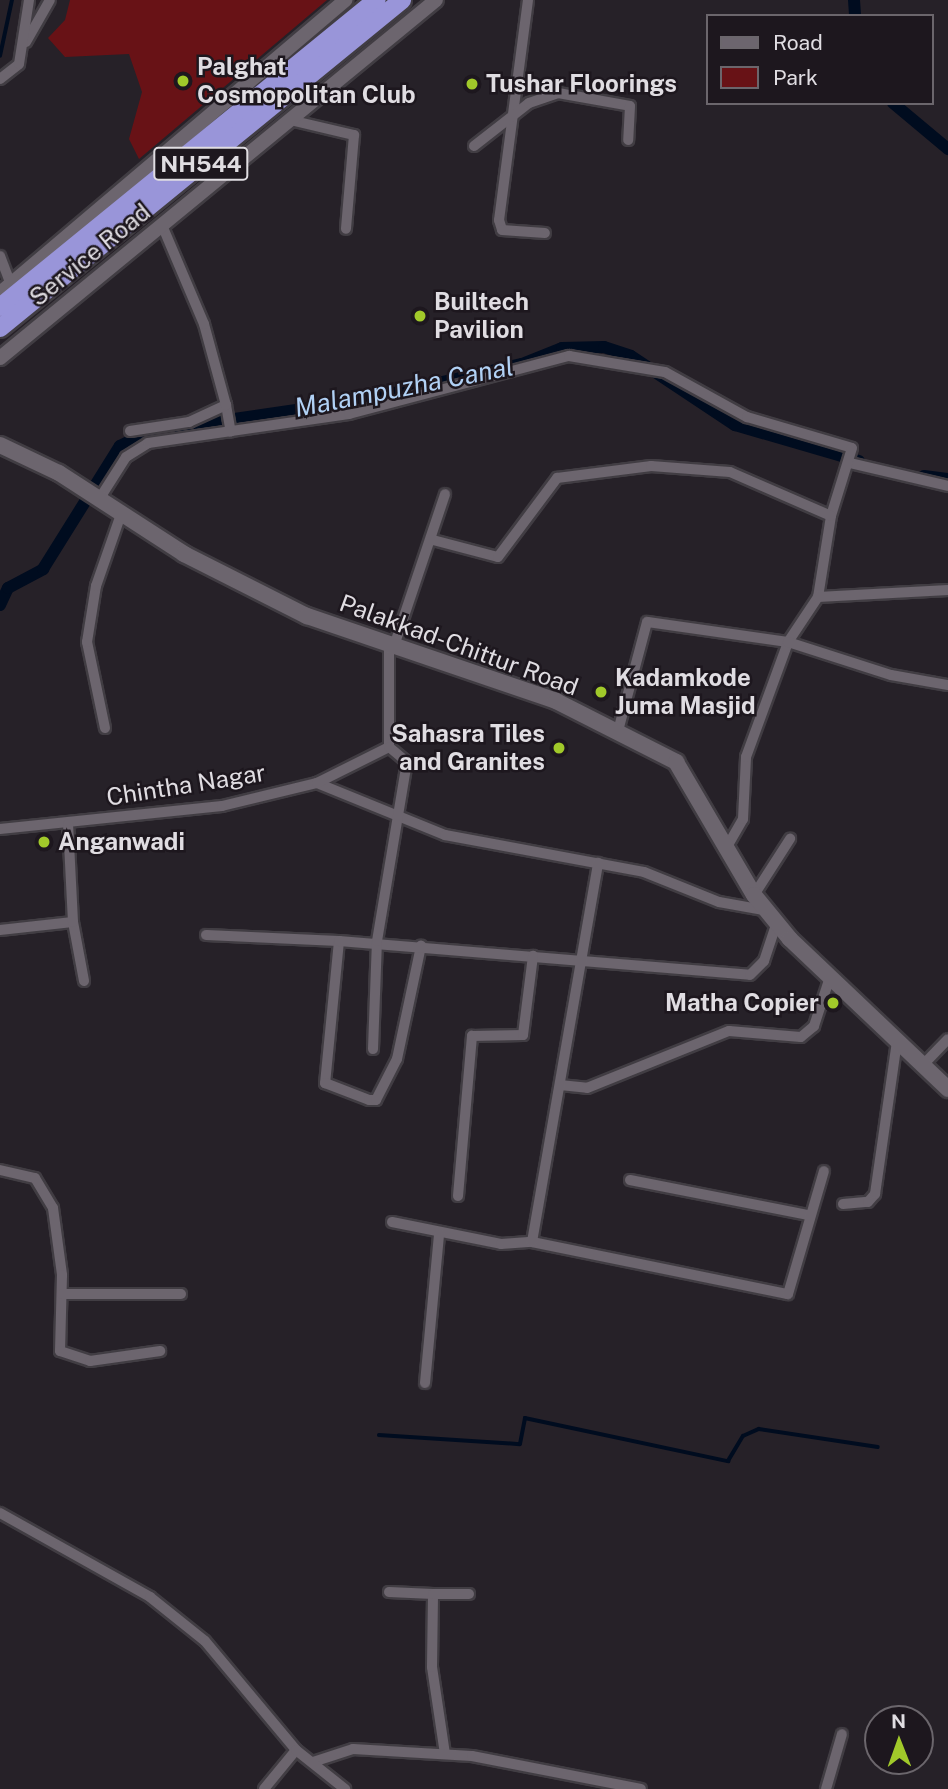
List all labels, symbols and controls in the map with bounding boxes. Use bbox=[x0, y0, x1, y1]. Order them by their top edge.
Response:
legend bbox=[706, 14, 934, 105]
text: Road bbox=[773, 30, 823, 55]
place label: Palghat Cosmopolitan Club bbox=[197, 53, 416, 109]
text: Park bbox=[773, 65, 818, 90]
place label: Tushar Floorings bbox=[486, 70, 677, 98]
marker: Palghat Cosmopolitan Club bbox=[175, 73, 191, 89]
marker: Tushar Floorings bbox=[464, 76, 480, 92]
road number: NH544 bbox=[152, 144, 250, 183]
street label: Service Road bbox=[24, 198, 156, 312]
place label: Builtech Pavilion bbox=[434, 288, 529, 344]
marker: Builtech Pavilion bbox=[412, 308, 428, 324]
water label: Malampuzha Canal bbox=[292, 350, 516, 424]
street label: Palakkad-Chittur Road bbox=[336, 588, 582, 702]
place label: Kadamkode Juma Masjid bbox=[615, 664, 756, 720]
marker: Kadamkode Juma Masjid bbox=[593, 684, 609, 700]
place label: Sahasra Tiles and Granites bbox=[391, 720, 545, 776]
marker: Sahasra Tiles and Granites bbox=[551, 740, 567, 756]
street label: Chintha Nagar bbox=[104, 758, 268, 812]
place label: Anganwadi bbox=[58, 828, 185, 856]
marker: Anganwadi bbox=[36, 834, 52, 850]
place label: Matha Copier bbox=[665, 989, 819, 1017]
marker: Matha Copier bbox=[825, 995, 841, 1011]
north arrow bbox=[864, 1705, 934, 1775]
text: N bbox=[891, 1710, 906, 1732]

